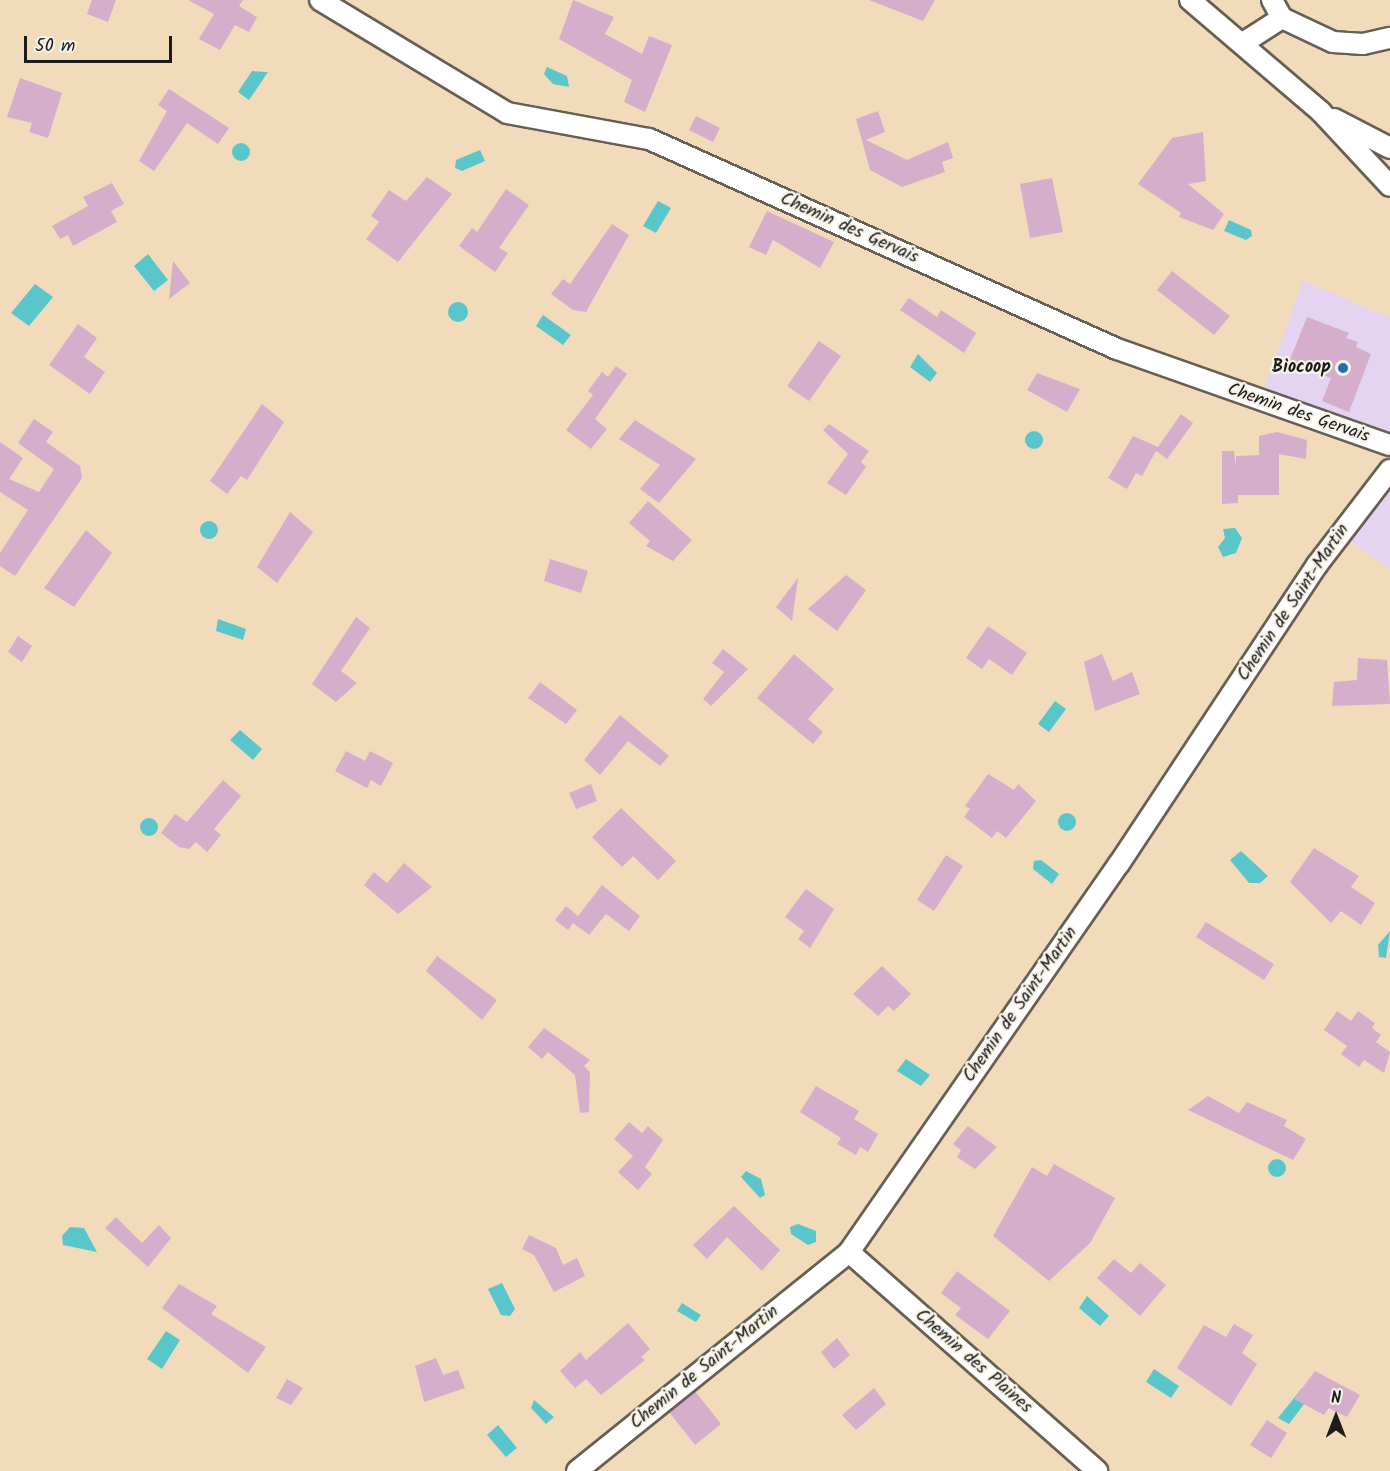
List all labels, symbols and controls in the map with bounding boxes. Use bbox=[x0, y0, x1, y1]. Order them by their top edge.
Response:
scale bar bbox=[27, 24, 176, 62]
text: 50 m bbox=[35, 32, 75, 61]
street label: Chemin des Gervais bbox=[777, 189, 921, 269]
place label: Biocoop bbox=[1272, 357, 1331, 379]
marker: Biocoop bbox=[1336, 361, 1350, 375]
street label: Chemin des Gervais bbox=[1224, 380, 1372, 448]
street label: Chemin de Saint-Martin bbox=[1233, 520, 1355, 686]
street label: Chemin de Saint-Martin bbox=[959, 923, 1083, 1087]
street label: Chemin de Saint-Martin bbox=[626, 1301, 784, 1435]
street label: Chemin des Plaines bbox=[910, 1305, 1036, 1419]
text: N bbox=[1331, 1386, 1341, 1411]
north arrow bbox=[1306, 1387, 1366, 1447]

